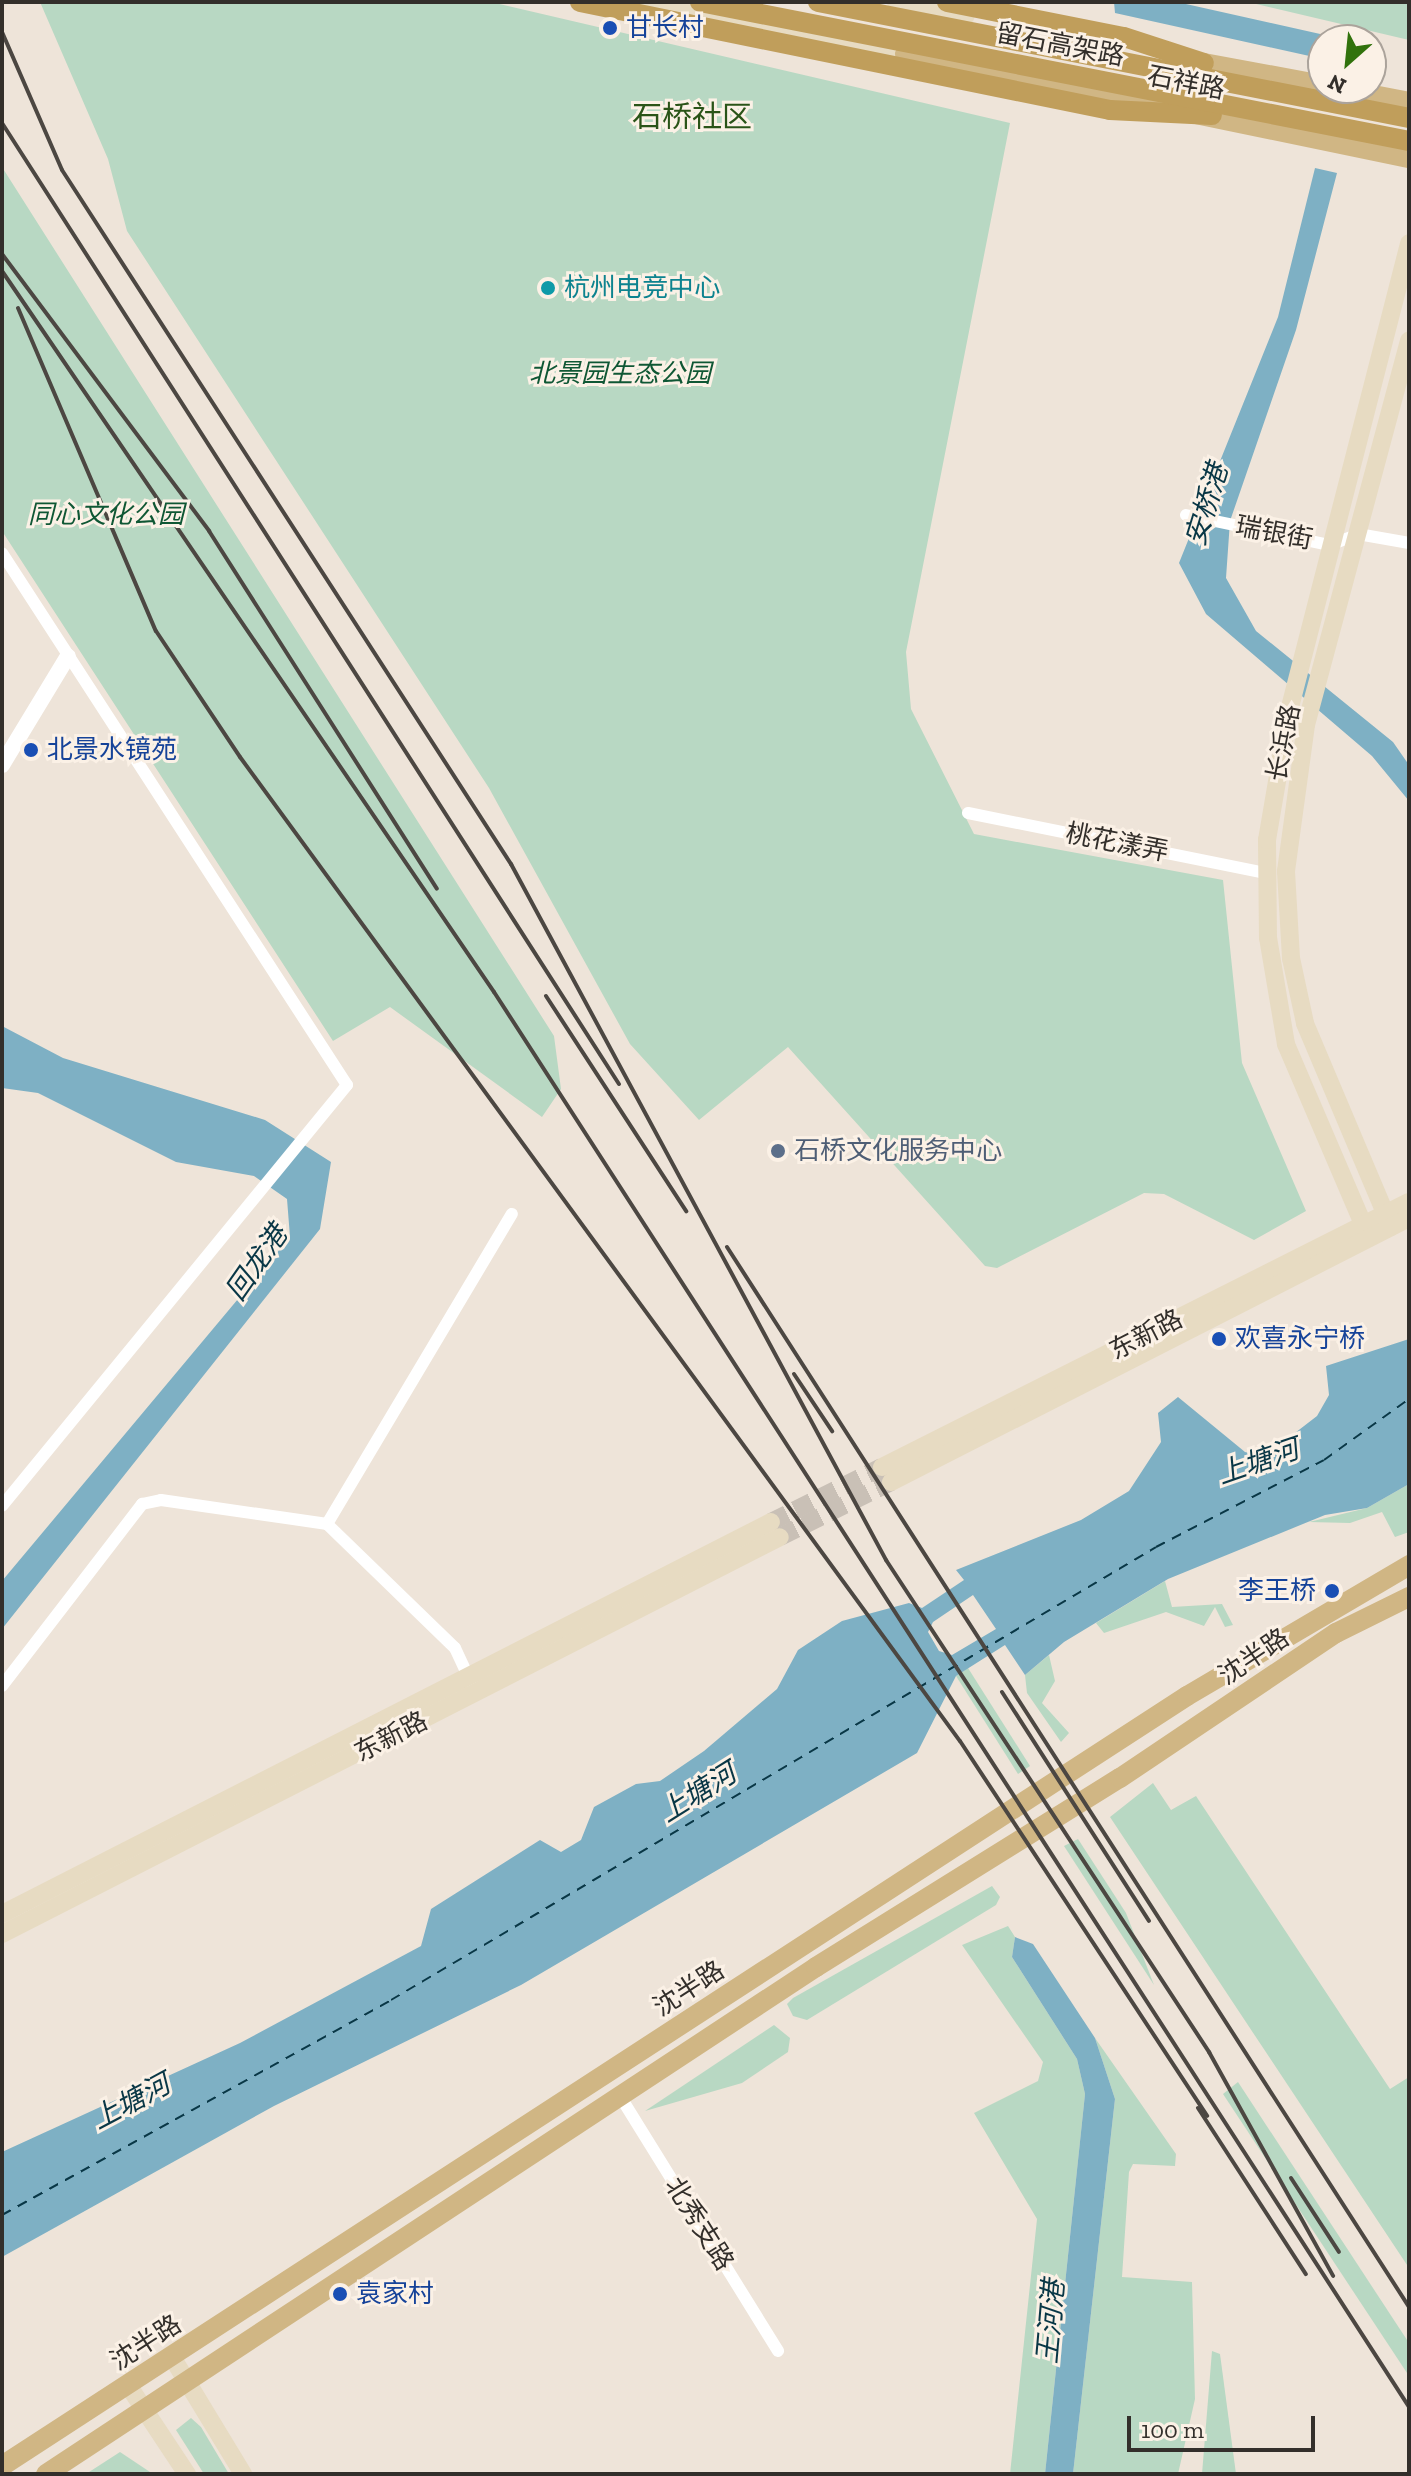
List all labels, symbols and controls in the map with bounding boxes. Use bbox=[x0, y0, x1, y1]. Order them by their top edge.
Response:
place label: 甘长村 bbox=[626, 12, 704, 44]
street label: 留石高架路 bbox=[993, 17, 1127, 73]
marker: 甘长村 bbox=[601, 19, 619, 37]
north arrow bbox=[1307, 24, 1387, 104]
street label: 石祥路 bbox=[1145, 60, 1227, 106]
text: N bbox=[1323, 68, 1350, 100]
district label: 石桥社区 bbox=[632, 99, 752, 135]
place label: 杭州电竞中心 bbox=[564, 272, 720, 304]
marker: 杭州电竞中心 bbox=[539, 279, 557, 297]
park label: 北景园生态公园 bbox=[529, 358, 711, 390]
water label: 安桥港 bbox=[1179, 460, 1235, 550]
park label: 同心文化公园 bbox=[28, 499, 184, 531]
street label: 瑞银街 bbox=[1233, 510, 1315, 556]
street label: 长浜路 bbox=[1261, 702, 1307, 784]
place label: 北景水镜苑 bbox=[47, 734, 177, 766]
marker: 北景水镜苑 bbox=[22, 741, 40, 759]
street label: 桃花漾弄 bbox=[1063, 818, 1171, 868]
place label: 石桥文化服务中心 bbox=[794, 1135, 1002, 1167]
marker: 石桥文化服务中心 bbox=[769, 1142, 787, 1160]
water label: 回龙港 bbox=[219, 1219, 295, 1307]
street label: 东新路 bbox=[1104, 1303, 1188, 1367]
place label: 欢喜永宁桥 bbox=[1235, 1323, 1365, 1355]
marker: 欢喜永宁桥 bbox=[1210, 1330, 1228, 1348]
water label: 上塘河 bbox=[1213, 1432, 1303, 1492]
place label: 李王桥 bbox=[1238, 1575, 1316, 1607]
marker: 李王桥 bbox=[1323, 1582, 1341, 1600]
street label: 沈半路 bbox=[1213, 1622, 1295, 1692]
street label: 东新路 bbox=[349, 1705, 433, 1769]
water label: 上塘河 bbox=[653, 1756, 743, 1830]
street label: 沈半路 bbox=[648, 1955, 730, 2023]
water label: 上塘河 bbox=[86, 2067, 176, 2137]
street label: 北秀支路 bbox=[658, 2172, 740, 2276]
place label: 袁家村 bbox=[356, 2278, 434, 2310]
water label: 王河港 bbox=[1031, 2279, 1071, 2365]
marker: 袁家村 bbox=[331, 2285, 349, 2303]
street label: 沈半路 bbox=[105, 2309, 187, 2377]
scale bar bbox=[1131, 2400, 1319, 2450]
text: 100 m bbox=[1141, 2415, 1204, 2444]

